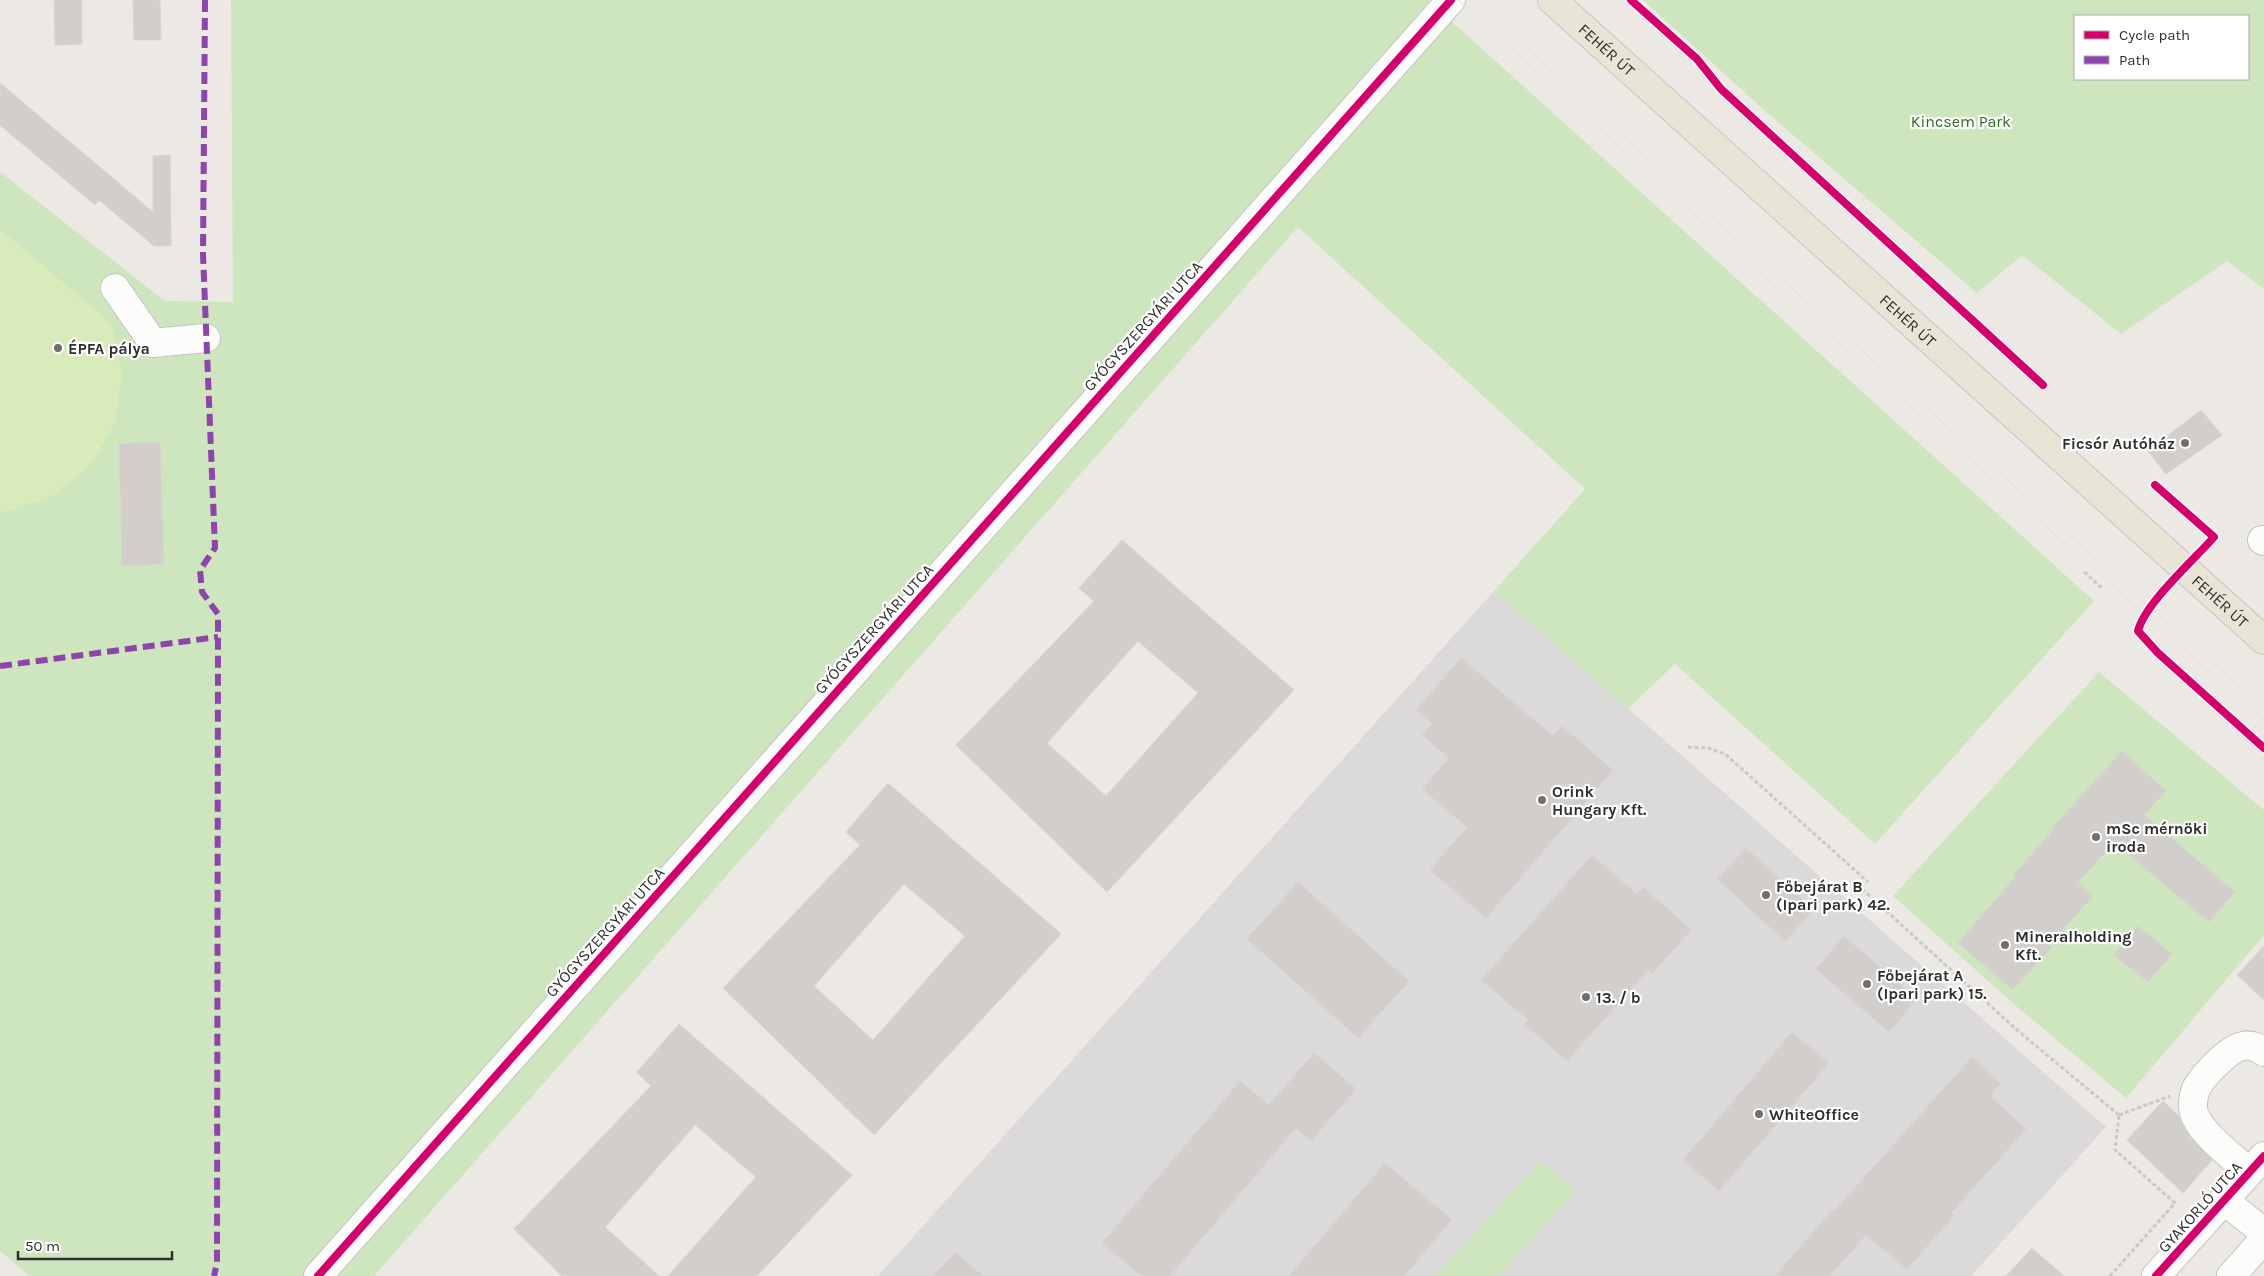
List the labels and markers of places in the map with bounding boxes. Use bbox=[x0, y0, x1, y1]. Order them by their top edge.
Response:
place label: ÉPFA pálya bbox=[68, 339, 150, 358]
marker: ÉPFA pálya bbox=[52, 342, 64, 354]
place label: Ficsór Autóház bbox=[2062, 434, 2175, 453]
marker: Ficsór Autóház bbox=[2179, 437, 2191, 449]
place label: Orink Hungary Kft. bbox=[1552, 782, 1647, 819]
marker: Orink Hungary Kft. bbox=[1536, 794, 1548, 806]
place label: mSc mérnöki iroda bbox=[2106, 819, 2208, 856]
marker: mSc mérnöki iroda bbox=[2090, 831, 2102, 843]
place label: Főbejárat B (Ipari park) 42. bbox=[1776, 877, 1890, 914]
marker: Főbejárat B (Ipari park) 42. bbox=[1760, 889, 1772, 901]
place label: Mineralholding Kft. bbox=[2015, 927, 2131, 964]
marker: Mineralholding Kft. bbox=[1999, 939, 2011, 951]
place label: Főbejárat A (Ipari park) 15. bbox=[1877, 966, 1987, 1003]
marker: Főbejárat A (Ipari park) 15. bbox=[1861, 978, 1873, 990]
place label: 13. / b bbox=[1596, 988, 1641, 1007]
marker: 13. / b bbox=[1580, 991, 1592, 1003]
place label: WhiteOffice bbox=[1769, 1105, 1859, 1124]
marker: WhiteOffice bbox=[1753, 1108, 1765, 1120]

